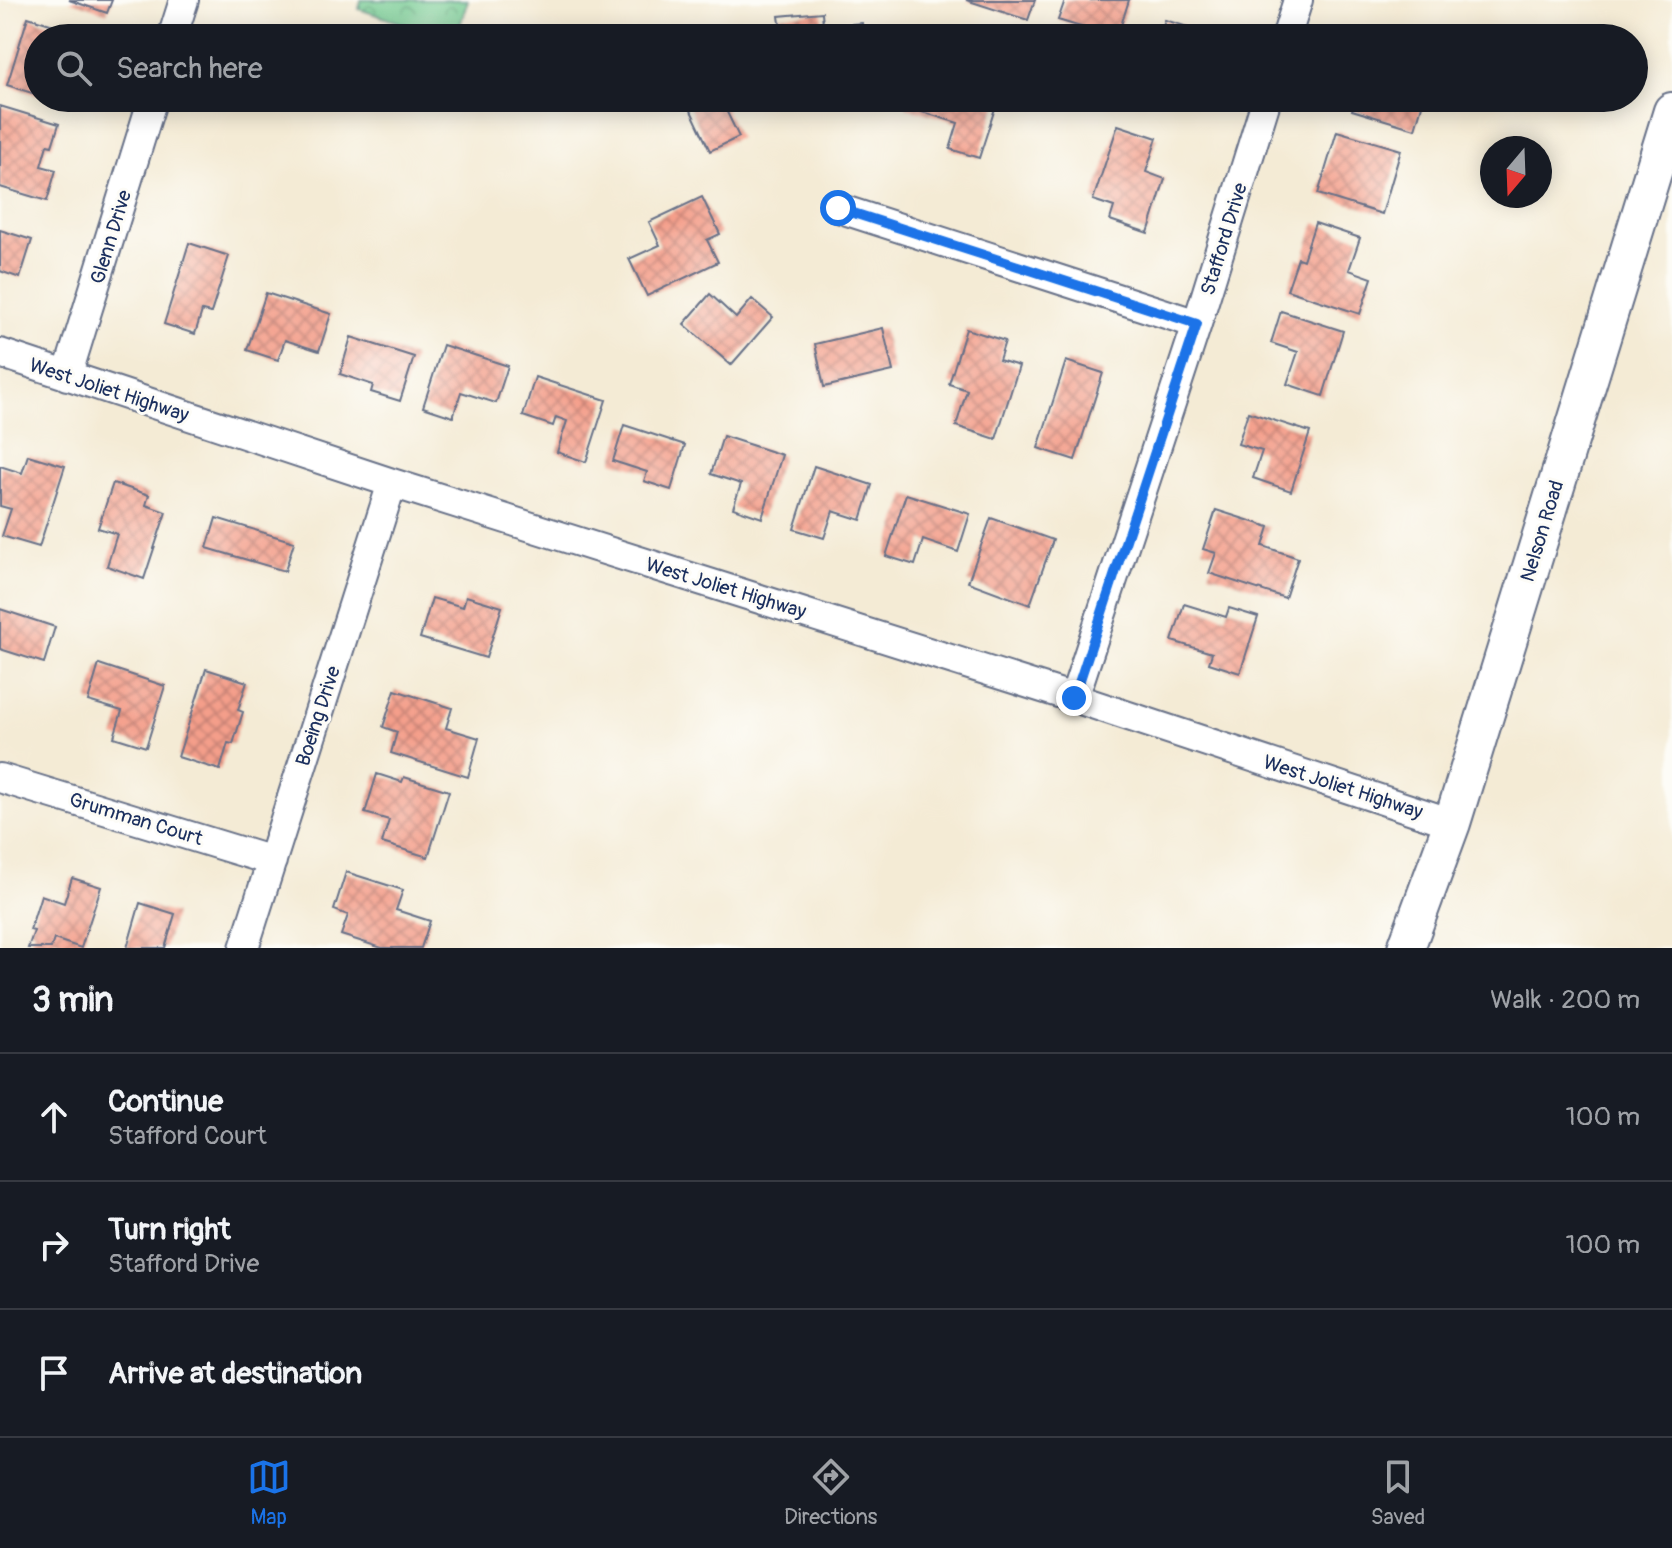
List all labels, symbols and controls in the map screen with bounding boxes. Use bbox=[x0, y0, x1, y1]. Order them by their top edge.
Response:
search box bbox=[24, 24, 1648, 112]
icon: search bbox=[52, 46, 96, 90]
text: Search here bbox=[116, 50, 263, 87]
north arrow bbox=[1480, 136, 1552, 208]
street label: Stafford Drive bbox=[1195, 180, 1253, 298]
street label: Glenn Drive bbox=[85, 187, 137, 287]
route start bbox=[820, 190, 856, 226]
street label: West Joliet Highway bbox=[26, 352, 192, 428]
street label: Nelson Road bbox=[1515, 477, 1569, 585]
street label: West Joliet Highway bbox=[643, 552, 810, 624]
street label: Boeing Drive bbox=[290, 663, 346, 769]
route end bbox=[1056, 680, 1092, 716]
street label: West Joliet Highway bbox=[1260, 749, 1426, 825]
street label: Grumman Court bbox=[66, 787, 207, 851]
text: 3 min bbox=[32, 979, 114, 1022]
text: Walk · 200 m bbox=[1490, 984, 1640, 1016]
text: Continue bbox=[108, 1083, 223, 1120]
icon: ahead bbox=[32, 1095, 76, 1139]
text: 100 m bbox=[1566, 1101, 1640, 1133]
text: Stafford Court bbox=[108, 1120, 267, 1152]
text: Turn right bbox=[108, 1211, 231, 1248]
icon: right bbox=[32, 1223, 76, 1267]
text: 100 m bbox=[1566, 1229, 1640, 1261]
text: Stafford Drive bbox=[108, 1248, 259, 1280]
icon: arrive bbox=[32, 1351, 76, 1395]
text: Arrive at destination bbox=[108, 1355, 362, 1392]
tab: Map bbox=[247, 1455, 291, 1531]
tab: Directions bbox=[784, 1455, 877, 1531]
tab: Saved bbox=[1371, 1455, 1425, 1531]

